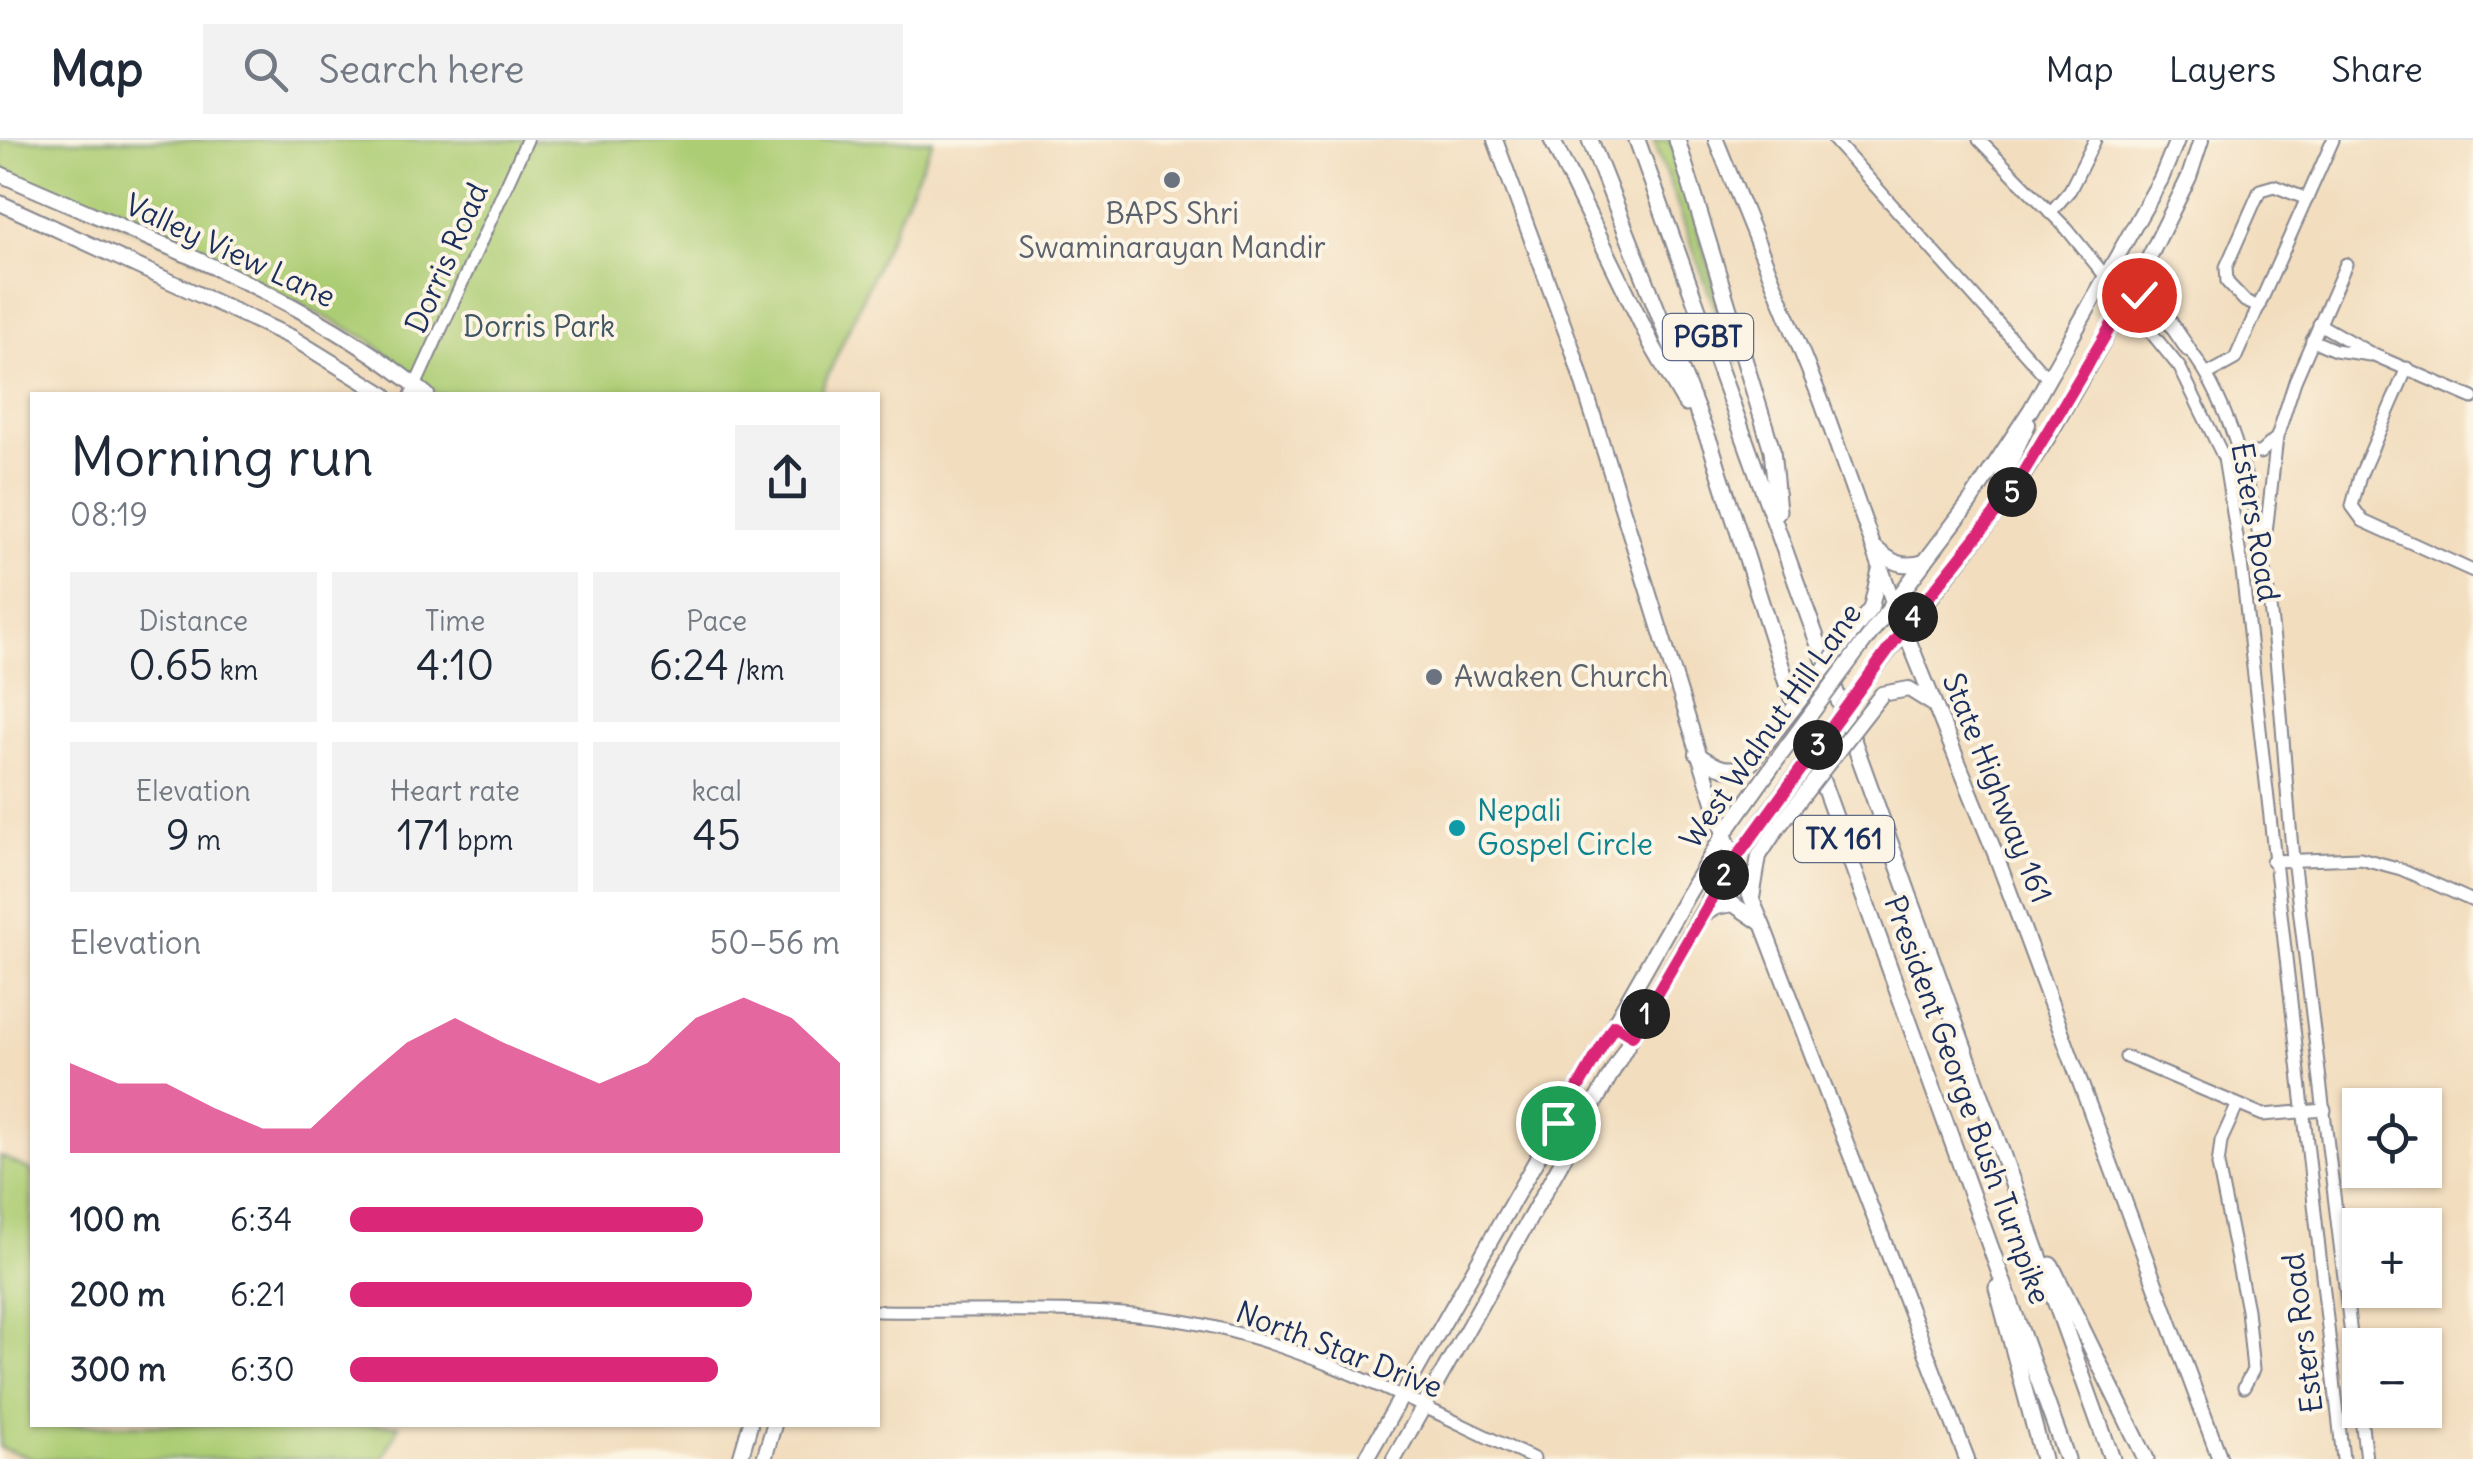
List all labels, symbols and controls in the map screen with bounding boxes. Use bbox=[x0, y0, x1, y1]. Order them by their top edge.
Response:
search box bbox=[203, 24, 903, 114]
text: Map bbox=[50, 39, 143, 99]
icon: search bbox=[238, 42, 293, 97]
text: Search here bbox=[318, 46, 524, 93]
text: Map bbox=[2046, 47, 2114, 91]
text: Layers bbox=[2169, 47, 2276, 91]
text: Share bbox=[2331, 47, 2423, 91]
marker: BAPS Shri Swaminarayan Mandir bbox=[1161, 169, 1183, 191]
street label: Dorris Road bbox=[396, 177, 496, 339]
street label: Valley View Lane bbox=[119, 185, 342, 315]
place label: BAPS Shri Swaminarayan Mandir bbox=[1018, 194, 1326, 266]
pin bbox=[2097, 253, 2182, 338]
icon: check bbox=[2112, 268, 2167, 323]
park label: Dorris Park bbox=[463, 307, 615, 345]
road number: PGBT bbox=[1663, 314, 1753, 360]
text: Morning run bbox=[70, 422, 374, 491]
button: share bbox=[735, 425, 840, 530]
street label: Esters Road bbox=[2223, 439, 2289, 604]
pin: 5 bbox=[1987, 467, 2037, 517]
text: 5 bbox=[2004, 474, 2020, 510]
text: 08:19 bbox=[70, 494, 148, 535]
pin: 4 bbox=[1888, 592, 1938, 642]
street label: West Walnut Hill Lane bbox=[1671, 595, 1869, 856]
text: 4 bbox=[1905, 599, 1921, 635]
text: Distance bbox=[139, 603, 248, 639]
text: Time bbox=[425, 603, 485, 639]
text: Pace bbox=[686, 603, 747, 639]
text: 0.65 bbox=[128, 639, 213, 691]
text: 4:10 bbox=[416, 639, 494, 691]
text: 6:24 bbox=[649, 639, 729, 691]
text: km bbox=[213, 652, 258, 688]
text: /km bbox=[729, 652, 785, 688]
place label: Awaken Church bbox=[1454, 657, 1669, 695]
marker: Awaken Church bbox=[1423, 666, 1445, 688]
street label: State Highway 161 bbox=[1935, 667, 2061, 908]
pin: 3 bbox=[1793, 720, 1843, 770]
text: 3 bbox=[1810, 727, 1826, 763]
text: Elevation bbox=[136, 773, 251, 809]
text: Heart rate bbox=[390, 773, 520, 809]
text: kcal bbox=[691, 773, 742, 809]
place label: Nepali Gospel Circle bbox=[1477, 791, 1653, 863]
text: 9 bbox=[166, 809, 190, 861]
text: 171 bbox=[397, 809, 451, 861]
text: 45 bbox=[692, 809, 741, 861]
road number: TX 161 bbox=[1794, 816, 1894, 862]
marker: Nepali Gospel Circle bbox=[1446, 817, 1468, 839]
text: m bbox=[190, 822, 221, 858]
text: bpm bbox=[451, 822, 513, 858]
pin: 2 bbox=[1699, 850, 1749, 900]
text: 2 bbox=[1716, 857, 1732, 893]
street label: President George Bush Turnpike bbox=[1876, 890, 2060, 1309]
text: Elevation bbox=[70, 922, 201, 963]
text: 50–56 m bbox=[710, 922, 840, 963]
pin: 1 bbox=[1620, 989, 1670, 1039]
text: 1 bbox=[1639, 996, 1651, 1032]
pin bbox=[1516, 1081, 1601, 1166]
map controls bbox=[2342, 1088, 2442, 1428]
button: locate bbox=[2342, 1088, 2442, 1188]
icon: arrive bbox=[1531, 1096, 1586, 1151]
text: 100 m bbox=[70, 1199, 161, 1240]
text: 6:34 bbox=[230, 1199, 292, 1240]
button: + bbox=[2342, 1208, 2442, 1308]
street label: Esters Road bbox=[2273, 1251, 2331, 1415]
text: 200 m bbox=[70, 1274, 165, 1315]
text: 6:21 bbox=[230, 1274, 286, 1315]
street label: North Star Drive bbox=[1231, 1292, 1448, 1406]
button: − bbox=[2342, 1328, 2442, 1428]
text: 300 m bbox=[70, 1349, 166, 1390]
text: 6:30 bbox=[230, 1349, 295, 1390]

